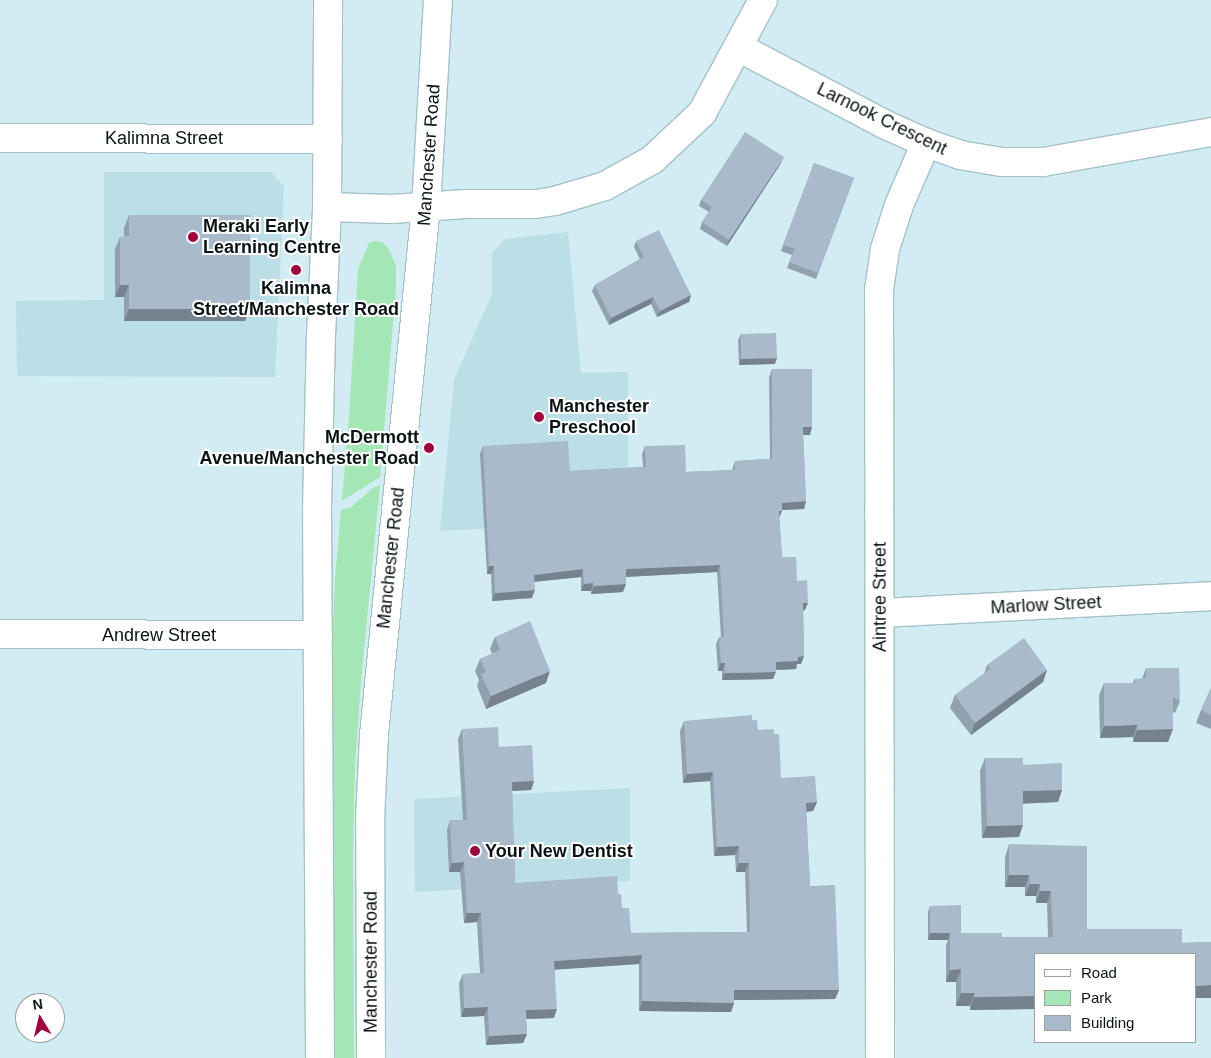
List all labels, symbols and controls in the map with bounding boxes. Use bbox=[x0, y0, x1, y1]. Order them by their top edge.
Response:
street label: Larnook Crescent bbox=[813, 78, 951, 160]
street label: Manchester Road bbox=[413, 83, 445, 227]
street label: Kalimna Street bbox=[105, 127, 223, 149]
place label: Meraki Early Learning Centre bbox=[203, 216, 341, 258]
marker: Meraki Early Learning Centre bbox=[187, 231, 199, 243]
marker: Kalimna Street/Manchester Road bbox=[290, 264, 302, 276]
place label: Kalimna Street/Manchester Road bbox=[193, 278, 399, 320]
place label: Manchester Preschool bbox=[549, 396, 649, 438]
marker: Manchester Preschool bbox=[533, 411, 545, 423]
place label: McDermott Avenue/Manchester Road bbox=[200, 427, 419, 469]
marker: McDermott Avenue/Manchester Road bbox=[423, 442, 435, 454]
street label: Manchester Road bbox=[373, 486, 409, 630]
street label: Aintree Street bbox=[869, 542, 891, 652]
street label: Marlow Street bbox=[990, 591, 1102, 619]
street label: Andrew Street bbox=[102, 624, 216, 646]
place label: Your New Dentist bbox=[485, 840, 633, 862]
marker: Your New Dentist bbox=[469, 845, 481, 857]
street label: Manchester Road bbox=[360, 891, 382, 1033]
legend bbox=[1034, 953, 1196, 1043]
text: Road bbox=[1081, 964, 1117, 981]
text: Park bbox=[1081, 989, 1112, 1006]
north arrow bbox=[15, 993, 65, 1043]
text: N bbox=[32, 995, 44, 1013]
text: Building bbox=[1081, 1014, 1134, 1031]

